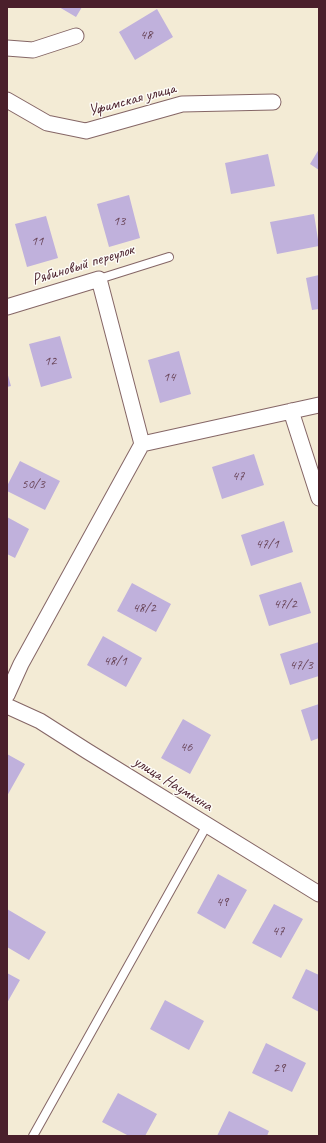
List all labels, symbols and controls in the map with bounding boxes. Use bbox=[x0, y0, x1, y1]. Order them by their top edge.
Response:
house number: 48 bbox=[140, 27, 152, 43]
street label: Уфимская улица bbox=[86, 79, 178, 121]
house number: 13 bbox=[113, 213, 125, 229]
house number: 11 bbox=[31, 233, 43, 249]
street label: Рябиновый переулок bbox=[30, 240, 136, 290]
house number: 12 bbox=[44, 353, 56, 369]
house number: 14 bbox=[163, 369, 175, 385]
house number: 47 bbox=[232, 468, 244, 484]
house number: 50/3 bbox=[21, 476, 45, 492]
house number: 47/1 bbox=[255, 536, 279, 552]
house number: 47/2 bbox=[273, 596, 297, 612]
house number: 48/2 bbox=[132, 600, 156, 616]
house number: 48/1 bbox=[103, 653, 127, 669]
house number: 47/3 bbox=[289, 657, 313, 673]
house number: 46 bbox=[180, 739, 192, 755]
street label: улица Наумкина bbox=[130, 752, 216, 816]
house number: 49 bbox=[216, 894, 228, 910]
house number: 47 bbox=[272, 923, 284, 939]
house number: 29 bbox=[273, 1060, 285, 1076]

